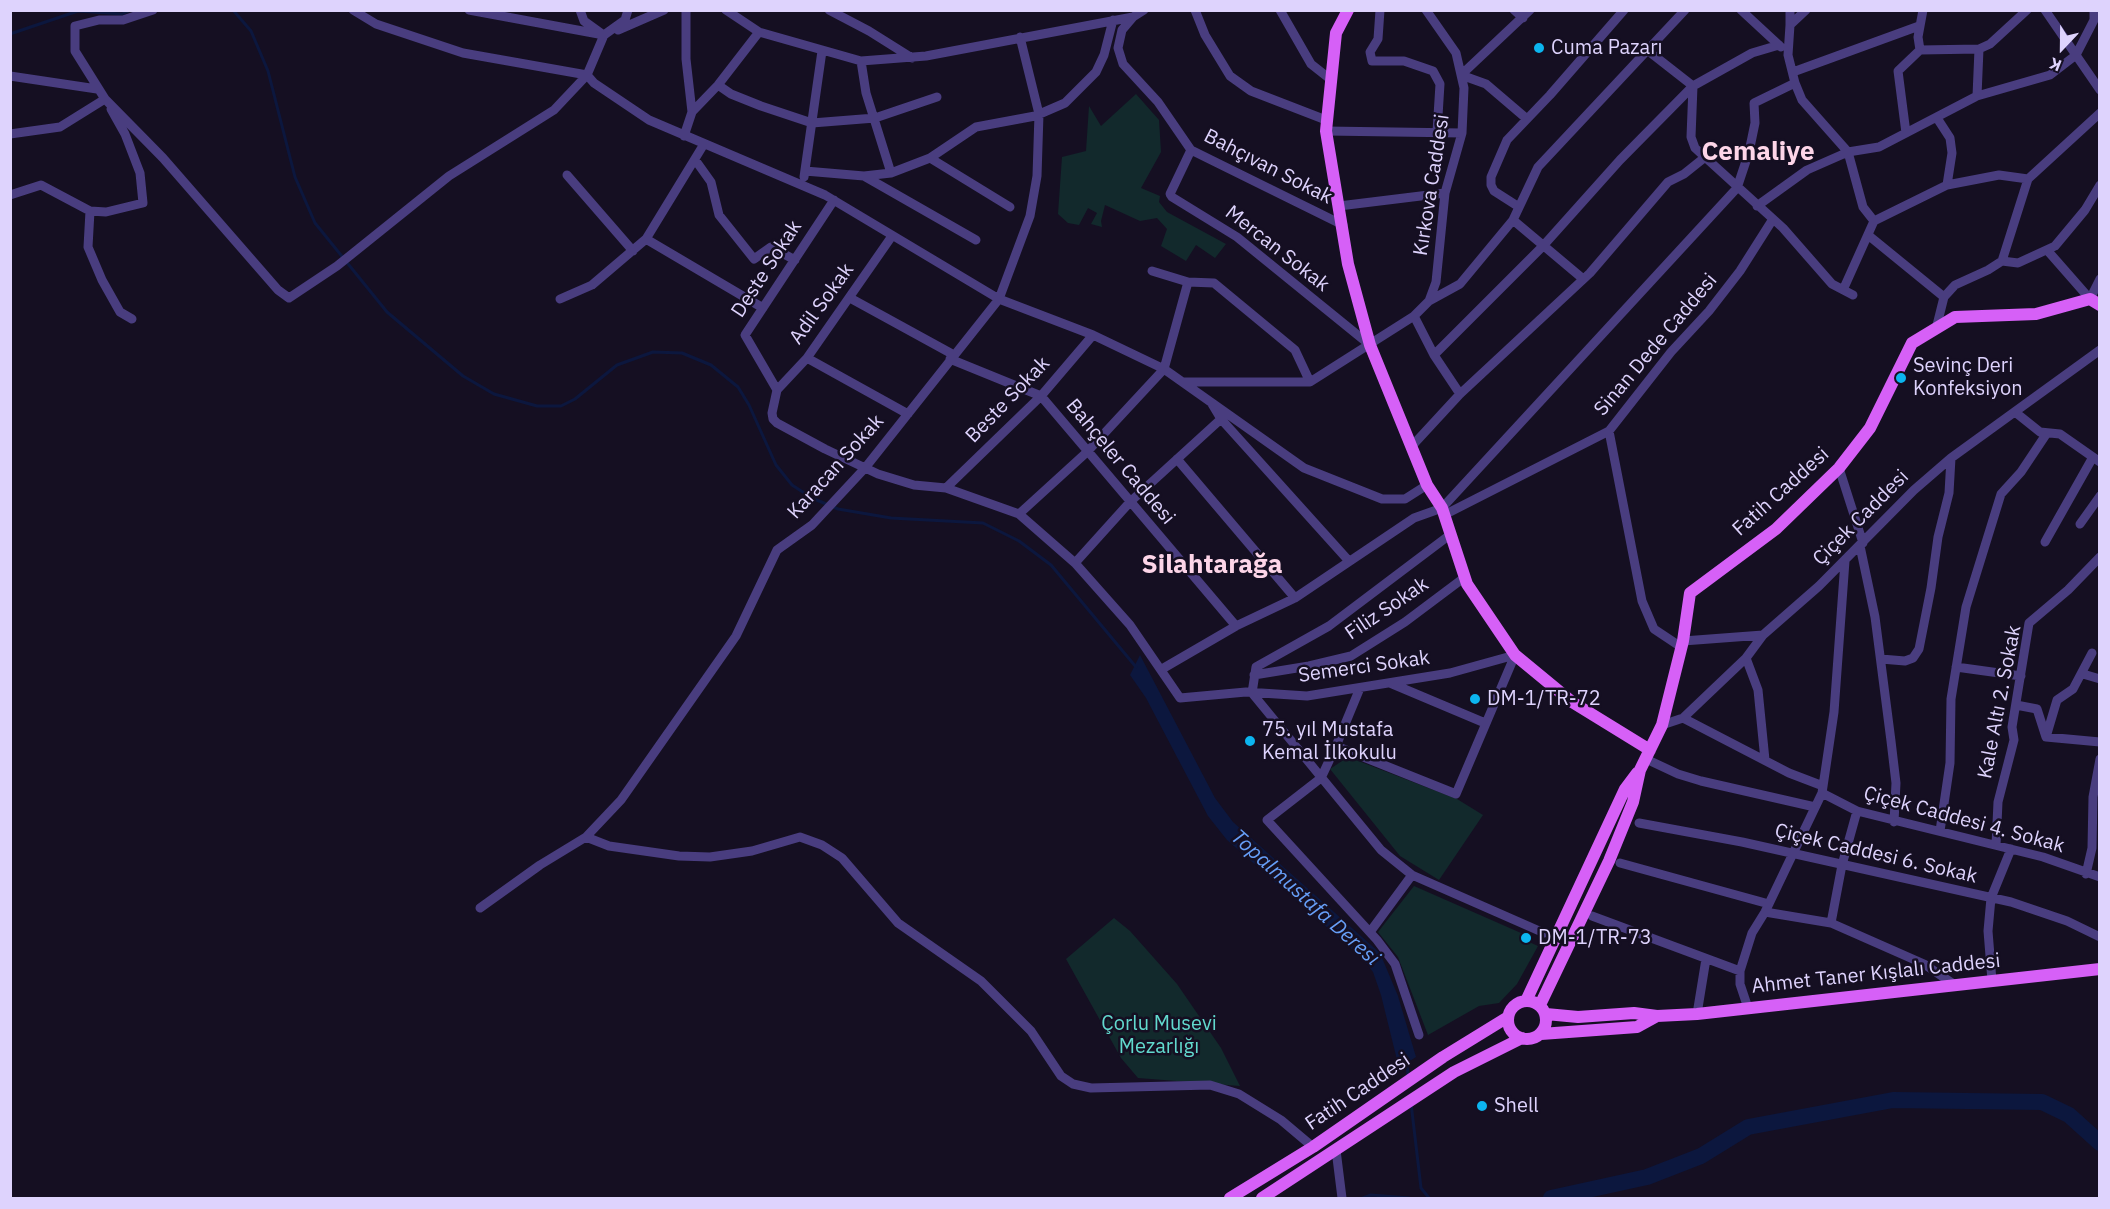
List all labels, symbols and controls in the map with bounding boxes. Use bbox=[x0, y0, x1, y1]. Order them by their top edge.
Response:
north arrow bbox=[2032, 18, 2092, 78]
place label: Cuma Pazarı bbox=[1551, 36, 1663, 60]
marker: Cuma Pazarı bbox=[1532, 41, 1546, 55]
text: K bbox=[2046, 53, 2064, 76]
street label: Kırkova Caddesi bbox=[1409, 112, 1455, 258]
street label: Bahçıvan Sokak bbox=[1200, 124, 1336, 210]
district label: Cemaliye bbox=[1701, 136, 1815, 168]
street label: Mercan Sokak bbox=[1220, 201, 1334, 297]
street label: Deste Sokak bbox=[727, 216, 807, 322]
street label: Adil Sokak bbox=[785, 259, 859, 349]
street label: Sinan Dede Caddesi bbox=[1589, 269, 1723, 421]
street label: Beste Sokak bbox=[961, 352, 1055, 448]
place label: Sevinç Deri Konfeksiyon bbox=[1913, 354, 2023, 401]
marker: Sevinç Deri Konfeksiyon bbox=[1894, 371, 1908, 385]
street label: Bahçeler Caddesi bbox=[1061, 394, 1179, 530]
street label: Karacan Sokak bbox=[783, 410, 889, 524]
street label: Fatih Caddesi bbox=[1728, 443, 1834, 541]
street label: Çiçek Caddesi bbox=[1808, 465, 1914, 571]
district label: Silahtarağa bbox=[1142, 549, 1282, 581]
street label: Filiz Sokak bbox=[1341, 572, 1433, 646]
street label: Kale Altı 2. Sokak bbox=[1973, 623, 2027, 781]
street label: Semerci Sokak bbox=[1297, 646, 1431, 688]
place label: DM-1/TR-72 bbox=[1487, 687, 1601, 711]
marker: DM-1/TR-72 bbox=[1468, 692, 1482, 706]
place label: 75. yıl Mustafa Kemal İlkokulu bbox=[1262, 718, 1397, 765]
marker: 75. yıl Mustafa Kemal İlkokulu bbox=[1243, 734, 1257, 748]
street label: Çiçek Caddesi 4. Sokak bbox=[1861, 782, 2067, 858]
street label: Çiçek Caddesi 6. Sokak bbox=[1772, 819, 1980, 889]
water label: Topalmustafa Deresi bbox=[1225, 825, 1385, 971]
place label: DM-1/TR-73 bbox=[1538, 926, 1652, 950]
marker: DM-1/TR-73 bbox=[1519, 931, 1533, 945]
street label: Ahmet Taner Kışlalı Caddesi bbox=[1750, 949, 2002, 999]
park label: Çorlu Musevi Mezarlığı bbox=[1101, 1012, 1217, 1059]
street label: Fatih Caddesi bbox=[1301, 1048, 1415, 1136]
place label: Shell bbox=[1494, 1094, 1539, 1118]
marker: Shell bbox=[1475, 1099, 1489, 1113]

